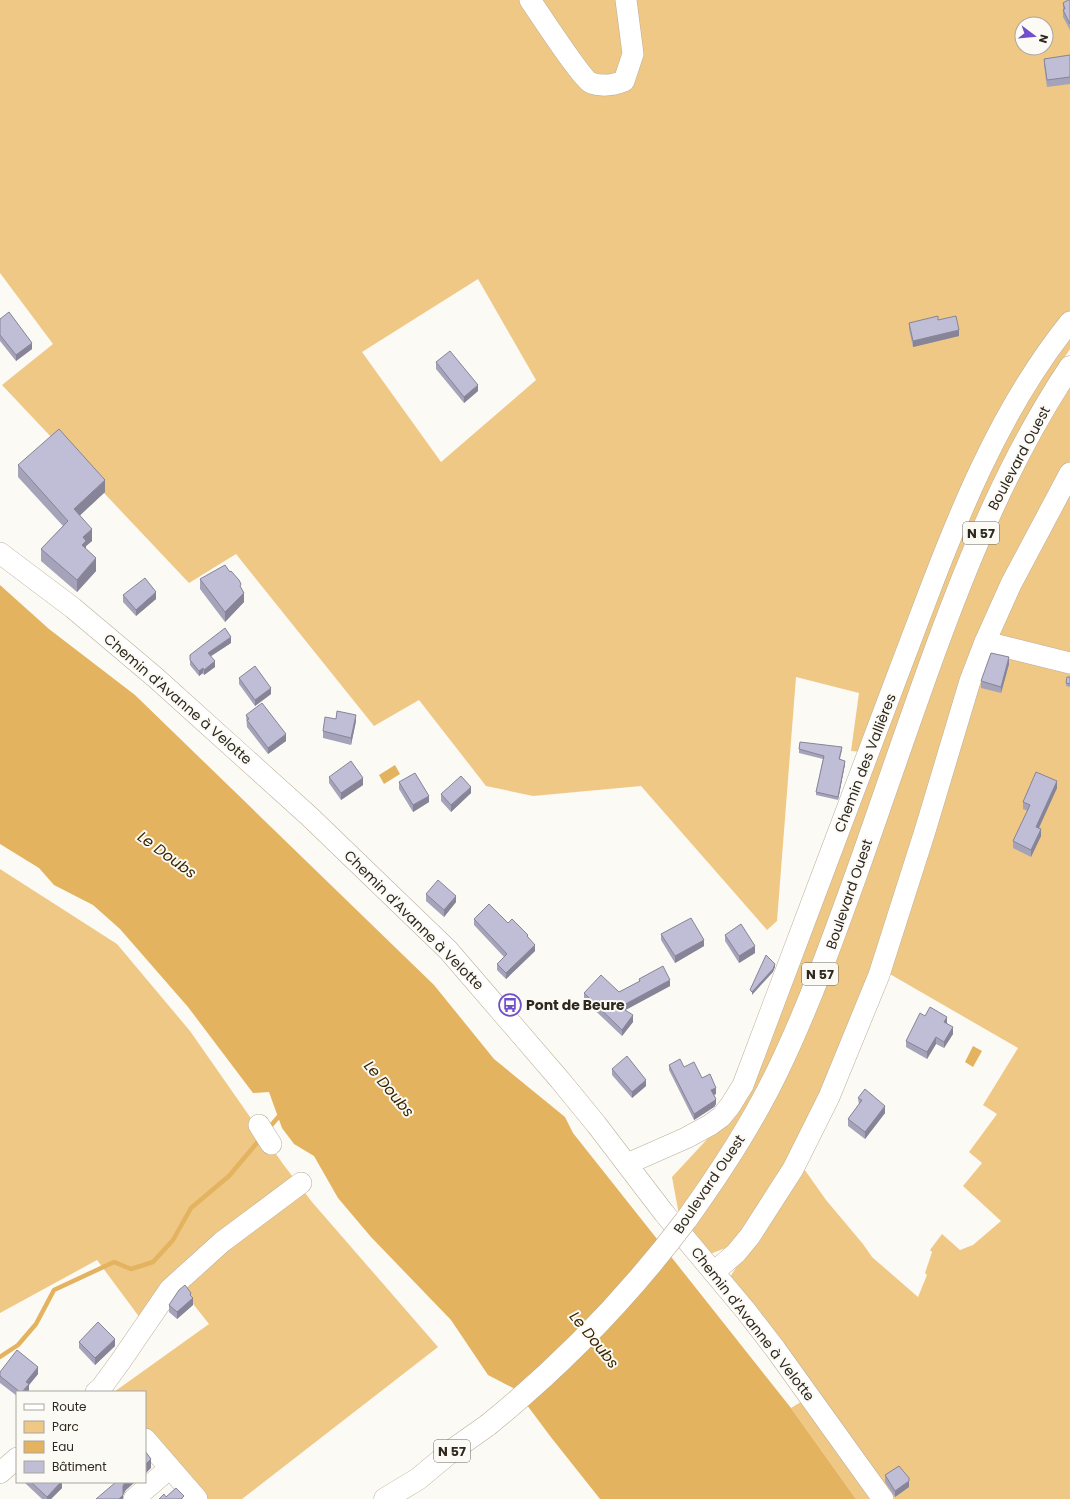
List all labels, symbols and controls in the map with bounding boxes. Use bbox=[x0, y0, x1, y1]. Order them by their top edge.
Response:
north arrow bbox=[1014, 16, 1054, 56]
text: N bbox=[1035, 33, 1052, 45]
street label: Boulevard Ouest bbox=[983, 402, 1055, 514]
road number: N 57 bbox=[963, 522, 999, 544]
street label: Chemin d'Avanne à Velotte bbox=[100, 629, 257, 769]
street label: Chemin des Vallières bbox=[829, 691, 901, 835]
water label: Le Doubs bbox=[134, 826, 201, 883]
street label: Boulevard Ouest bbox=[821, 836, 877, 952]
street label: Chemin d'Avanne à Velotte bbox=[340, 846, 489, 995]
road number: N 57 bbox=[802, 963, 838, 985]
bus stop icon: Pont de Beure bbox=[497, 992, 523, 1018]
place label: Pont de Beure bbox=[526, 995, 625, 1015]
water label: Le Doubs bbox=[359, 1056, 419, 1122]
street label: Boulevard Ouest bbox=[668, 1131, 750, 1237]
street label: Chemin d'Avanne à Velotte bbox=[687, 1243, 820, 1405]
water label: Le Doubs bbox=[565, 1307, 624, 1373]
legend bbox=[16, 1391, 146, 1483]
text: Route bbox=[52, 1398, 86, 1415]
text: Parc bbox=[52, 1418, 79, 1435]
text: Eau bbox=[52, 1438, 74, 1455]
road number: N 57 bbox=[434, 1440, 470, 1462]
text: Bâtiment bbox=[52, 1458, 107, 1475]

